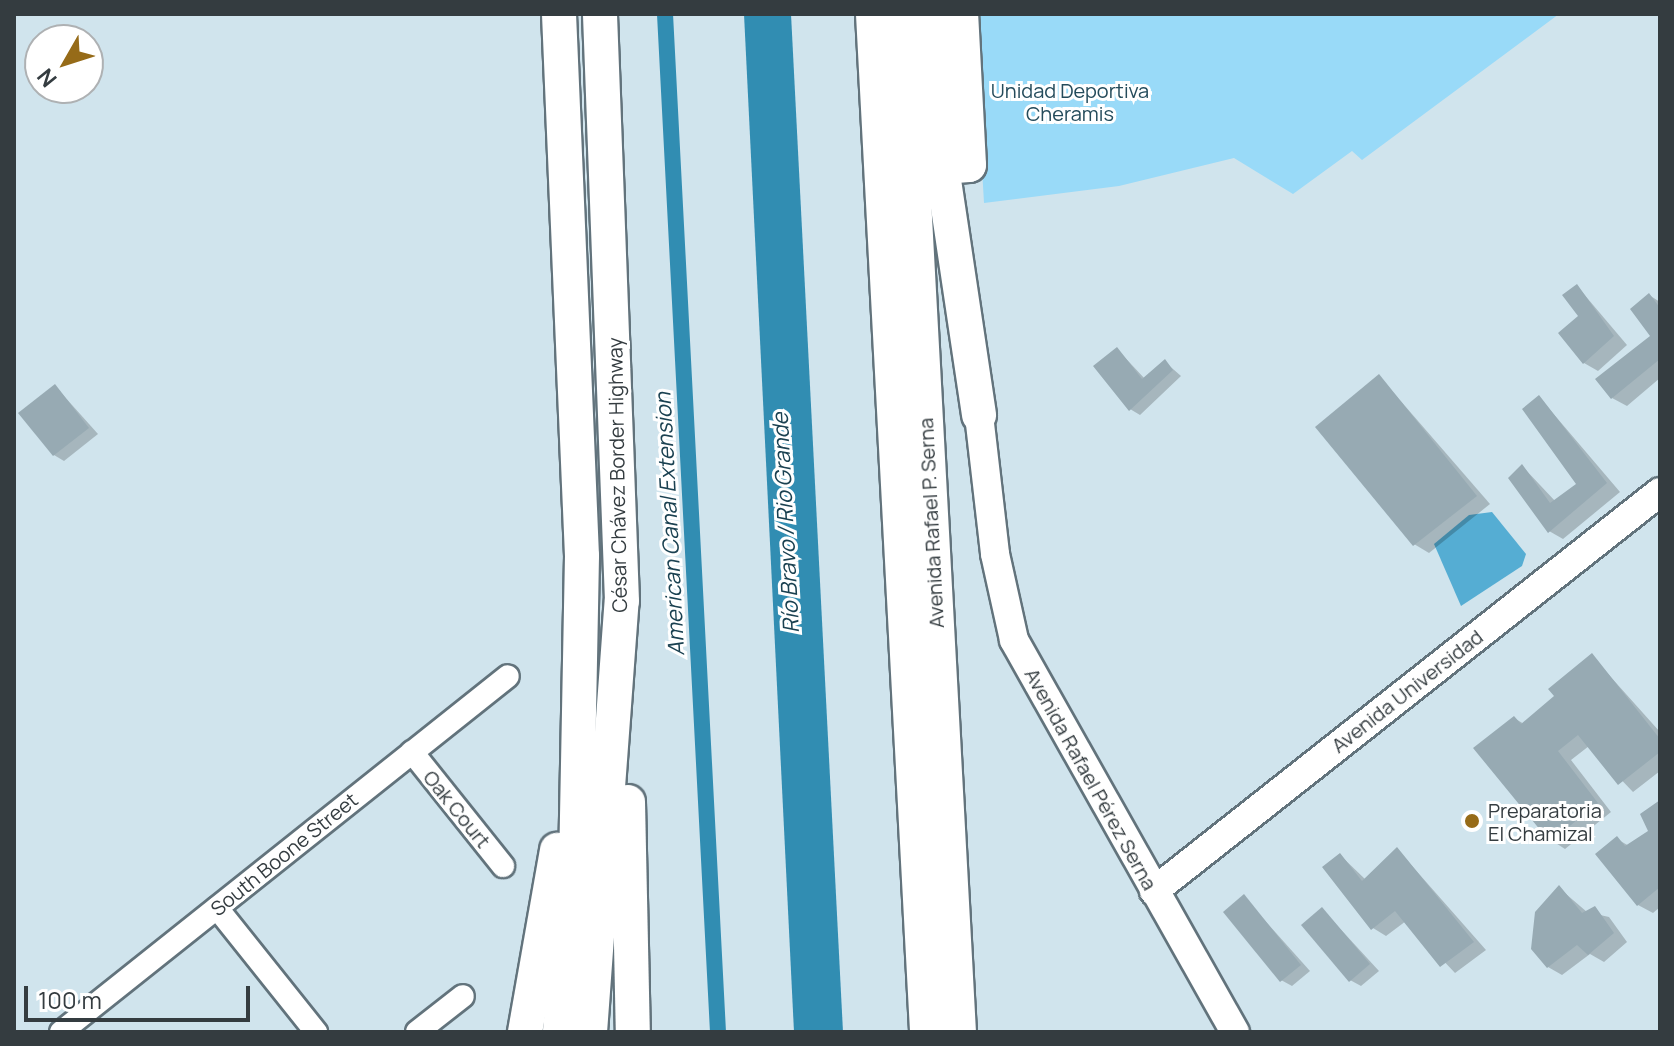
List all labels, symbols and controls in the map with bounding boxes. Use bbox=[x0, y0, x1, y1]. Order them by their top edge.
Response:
north arrow bbox=[24, 24, 104, 104]
text: N bbox=[30, 62, 64, 93]
park label: Unidad Deportiva Cheramis bbox=[991, 79, 1149, 126]
street label: César Chávez Border Highway bbox=[603, 337, 631, 613]
water label: American Canal Extension bbox=[650, 392, 690, 656]
water label: Río Bravo / Rio Grande bbox=[767, 412, 805, 634]
street label: Avenida Rafael P. Serna bbox=[914, 417, 948, 629]
street label: Avenida Universidad bbox=[1327, 624, 1487, 758]
street label: Avenida Rafael Pérez Serna bbox=[1020, 664, 1162, 894]
street label: Oak Court bbox=[418, 765, 496, 853]
street label: South Boone Street bbox=[206, 787, 362, 921]
place label: Preparatoria El Chamizal bbox=[1488, 798, 1602, 845]
marker: Preparatoria El Chamizal bbox=[1463, 812, 1481, 830]
scale bar bbox=[28, 970, 254, 1020]
text: 100 m bbox=[38, 983, 102, 1016]

